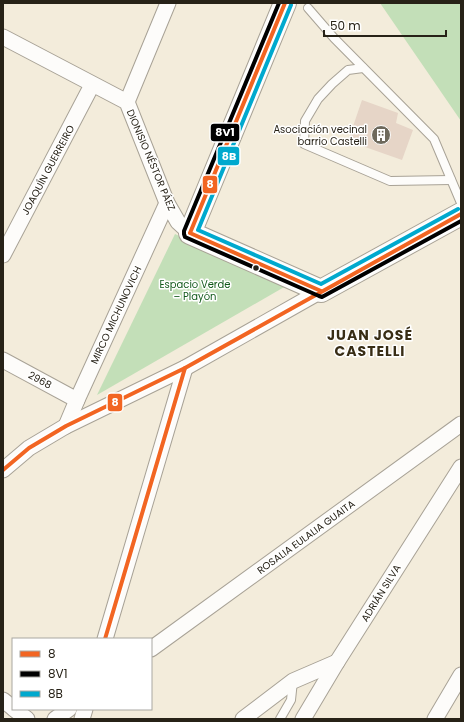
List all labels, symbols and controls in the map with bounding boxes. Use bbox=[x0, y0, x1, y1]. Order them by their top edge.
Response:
scale bar bbox=[324, 12, 446, 38]
text: 50 m bbox=[330, 17, 361, 34]
street label: DIONISIO NÉSTOR PÁEZ bbox=[123, 107, 179, 213]
street label: JOAQUÍN GUERREIRO bbox=[18, 122, 78, 218]
place label: Asociación vecinal barrio Castelli bbox=[273, 122, 367, 149]
line badge: 8V1 bbox=[210, 123, 240, 142]
text: 8V1 bbox=[215, 124, 235, 140]
building icon: Asociación vecinal barrio Castelli bbox=[370, 124, 392, 146]
line badge: 8B bbox=[217, 146, 240, 166]
text: 8B bbox=[222, 148, 236, 164]
line badge: 8 bbox=[202, 175, 218, 194]
text: 8 bbox=[206, 176, 214, 192]
street label: MIRCO MICHUNOVICH bbox=[87, 263, 145, 366]
unlabelled marker bbox=[251, 263, 261, 273]
park label: Espacio Verde – Playón bbox=[159, 277, 231, 304]
district label: JUAN JOSÉ CASTELLI bbox=[327, 325, 413, 361]
street label: 2968 bbox=[26, 368, 54, 392]
line badge: 8 bbox=[107, 393, 123, 412]
text: 8 bbox=[111, 394, 119, 410]
street label: ROSALIA EULALIA GUAITA bbox=[254, 496, 358, 578]
street label: ADRIÁN SILVA bbox=[357, 561, 405, 625]
legend bbox=[12, 638, 152, 710]
text: 8 bbox=[48, 645, 56, 662]
text: 8V1 bbox=[48, 665, 68, 682]
text: 8B bbox=[48, 685, 63, 702]

